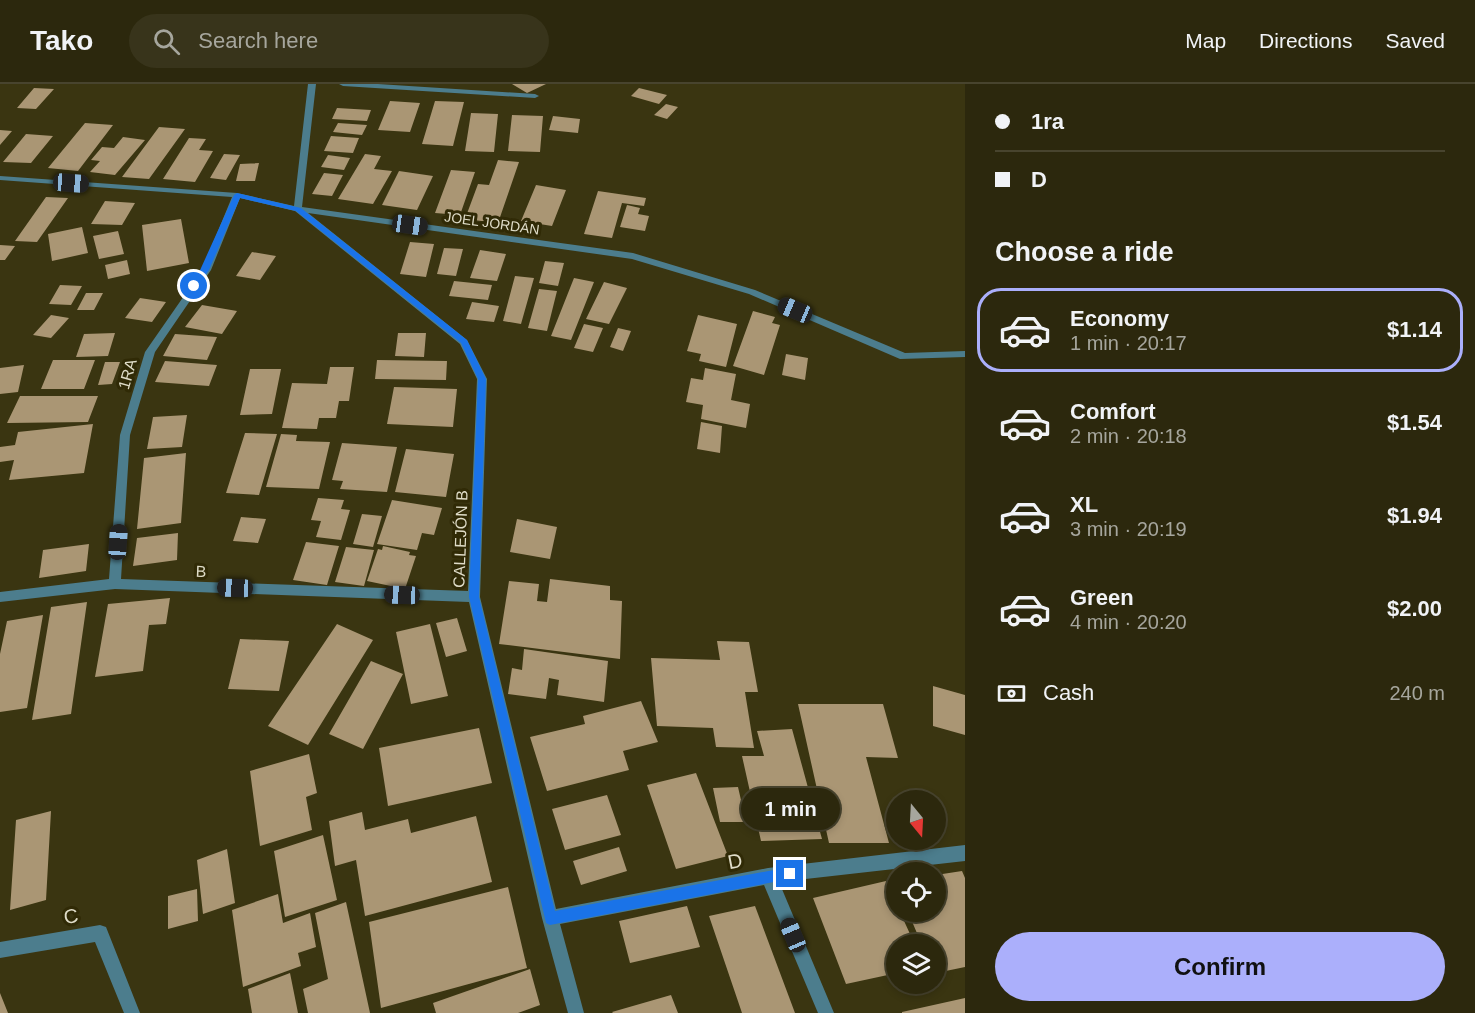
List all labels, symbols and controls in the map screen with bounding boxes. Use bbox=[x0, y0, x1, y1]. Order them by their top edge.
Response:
search box bbox=[129, 14, 549, 68]
text: Tako bbox=[30, 25, 93, 56]
icon: search bbox=[150, 25, 183, 58]
text: Search here bbox=[198, 28, 318, 53]
text: Map bbox=[1185, 29, 1226, 52]
text: Directions bbox=[1259, 29, 1352, 52]
text: Saved bbox=[1385, 29, 1445, 52]
text: 1ra bbox=[1031, 109, 1064, 134]
text: D bbox=[1031, 167, 1047, 192]
car bbox=[52, 173, 90, 193]
street label: JOEL JORDÁN bbox=[443, 208, 541, 238]
car bbox=[391, 214, 429, 236]
text: Choose a ride bbox=[995, 237, 1174, 267]
route start bbox=[180, 272, 207, 299]
car bbox=[775, 295, 815, 325]
icon: car bbox=[998, 303, 1052, 357]
text: Economy bbox=[1070, 306, 1169, 331]
text: $1.14 bbox=[1387, 317, 1442, 342]
text: 1 min · 20:17 bbox=[1070, 332, 1187, 354]
street label: 1RA bbox=[115, 357, 140, 391]
icon: car bbox=[998, 396, 1052, 450]
text: Comfort bbox=[1070, 399, 1156, 424]
text: $1.54 bbox=[1387, 410, 1442, 435]
text: 2 min · 20:18 bbox=[1070, 425, 1187, 447]
icon: car bbox=[998, 489, 1052, 543]
street label: CALLEJÓN B bbox=[449, 490, 471, 588]
text: XL bbox=[1070, 492, 1098, 517]
text: $1.94 bbox=[1387, 503, 1442, 528]
text: 3 min · 20:19 bbox=[1070, 518, 1187, 540]
car bbox=[108, 523, 128, 561]
street label: B bbox=[195, 563, 207, 580]
car bbox=[217, 578, 253, 598]
icon: car bbox=[998, 582, 1052, 636]
car bbox=[384, 585, 420, 605]
text: Green bbox=[1070, 585, 1134, 610]
text: $2.00 bbox=[1387, 596, 1442, 621]
text: 4 min · 20:20 bbox=[1070, 611, 1187, 633]
icon: cash bbox=[995, 677, 1028, 710]
text: Cash bbox=[1043, 680, 1094, 705]
text: 240 m bbox=[1389, 682, 1445, 704]
callout: 1 min bbox=[740, 787, 840, 829]
north arrow bbox=[886, 790, 946, 850]
map controls bbox=[886, 790, 946, 994]
text: 1 min bbox=[764, 798, 817, 820]
street label: D bbox=[726, 849, 744, 873]
route end bbox=[776, 860, 803, 887]
button: locate bbox=[886, 862, 946, 922]
street label: C bbox=[62, 904, 80, 928]
car bbox=[778, 915, 808, 955]
button: Confirm bbox=[995, 932, 1445, 1001]
button: layers bbox=[886, 934, 946, 994]

